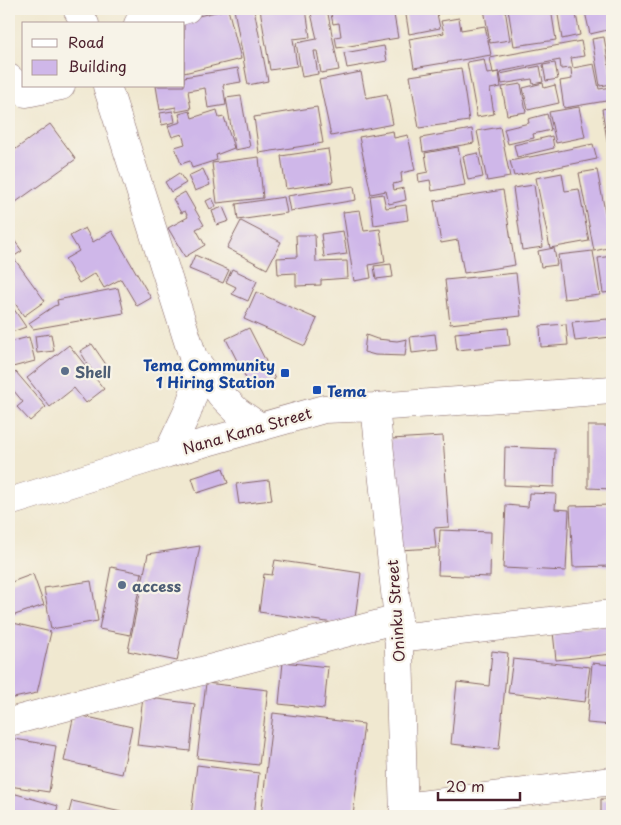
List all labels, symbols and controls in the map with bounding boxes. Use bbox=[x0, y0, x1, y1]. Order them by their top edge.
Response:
legend bbox=[22, 22, 185, 88]
text: Road bbox=[68, 30, 104, 53]
text: Building bbox=[68, 54, 127, 77]
place label: Tema Community 1 Hiring Station bbox=[143, 353, 275, 393]
place label: Shell bbox=[75, 360, 111, 383]
marker: Shell bbox=[59, 365, 71, 377]
marker: Tema Community 1 Hiring Station bbox=[279, 367, 291, 379]
place label: Tema bbox=[327, 379, 367, 402]
marker: Tema bbox=[311, 384, 323, 396]
street label: Nana Kana Street bbox=[180, 401, 314, 459]
street label: Oninku Street bbox=[380, 559, 410, 663]
place label: access bbox=[132, 574, 181, 597]
marker: access bbox=[116, 579, 128, 591]
scale bar bbox=[438, 770, 521, 802]
text: 20 m bbox=[446, 774, 485, 797]

